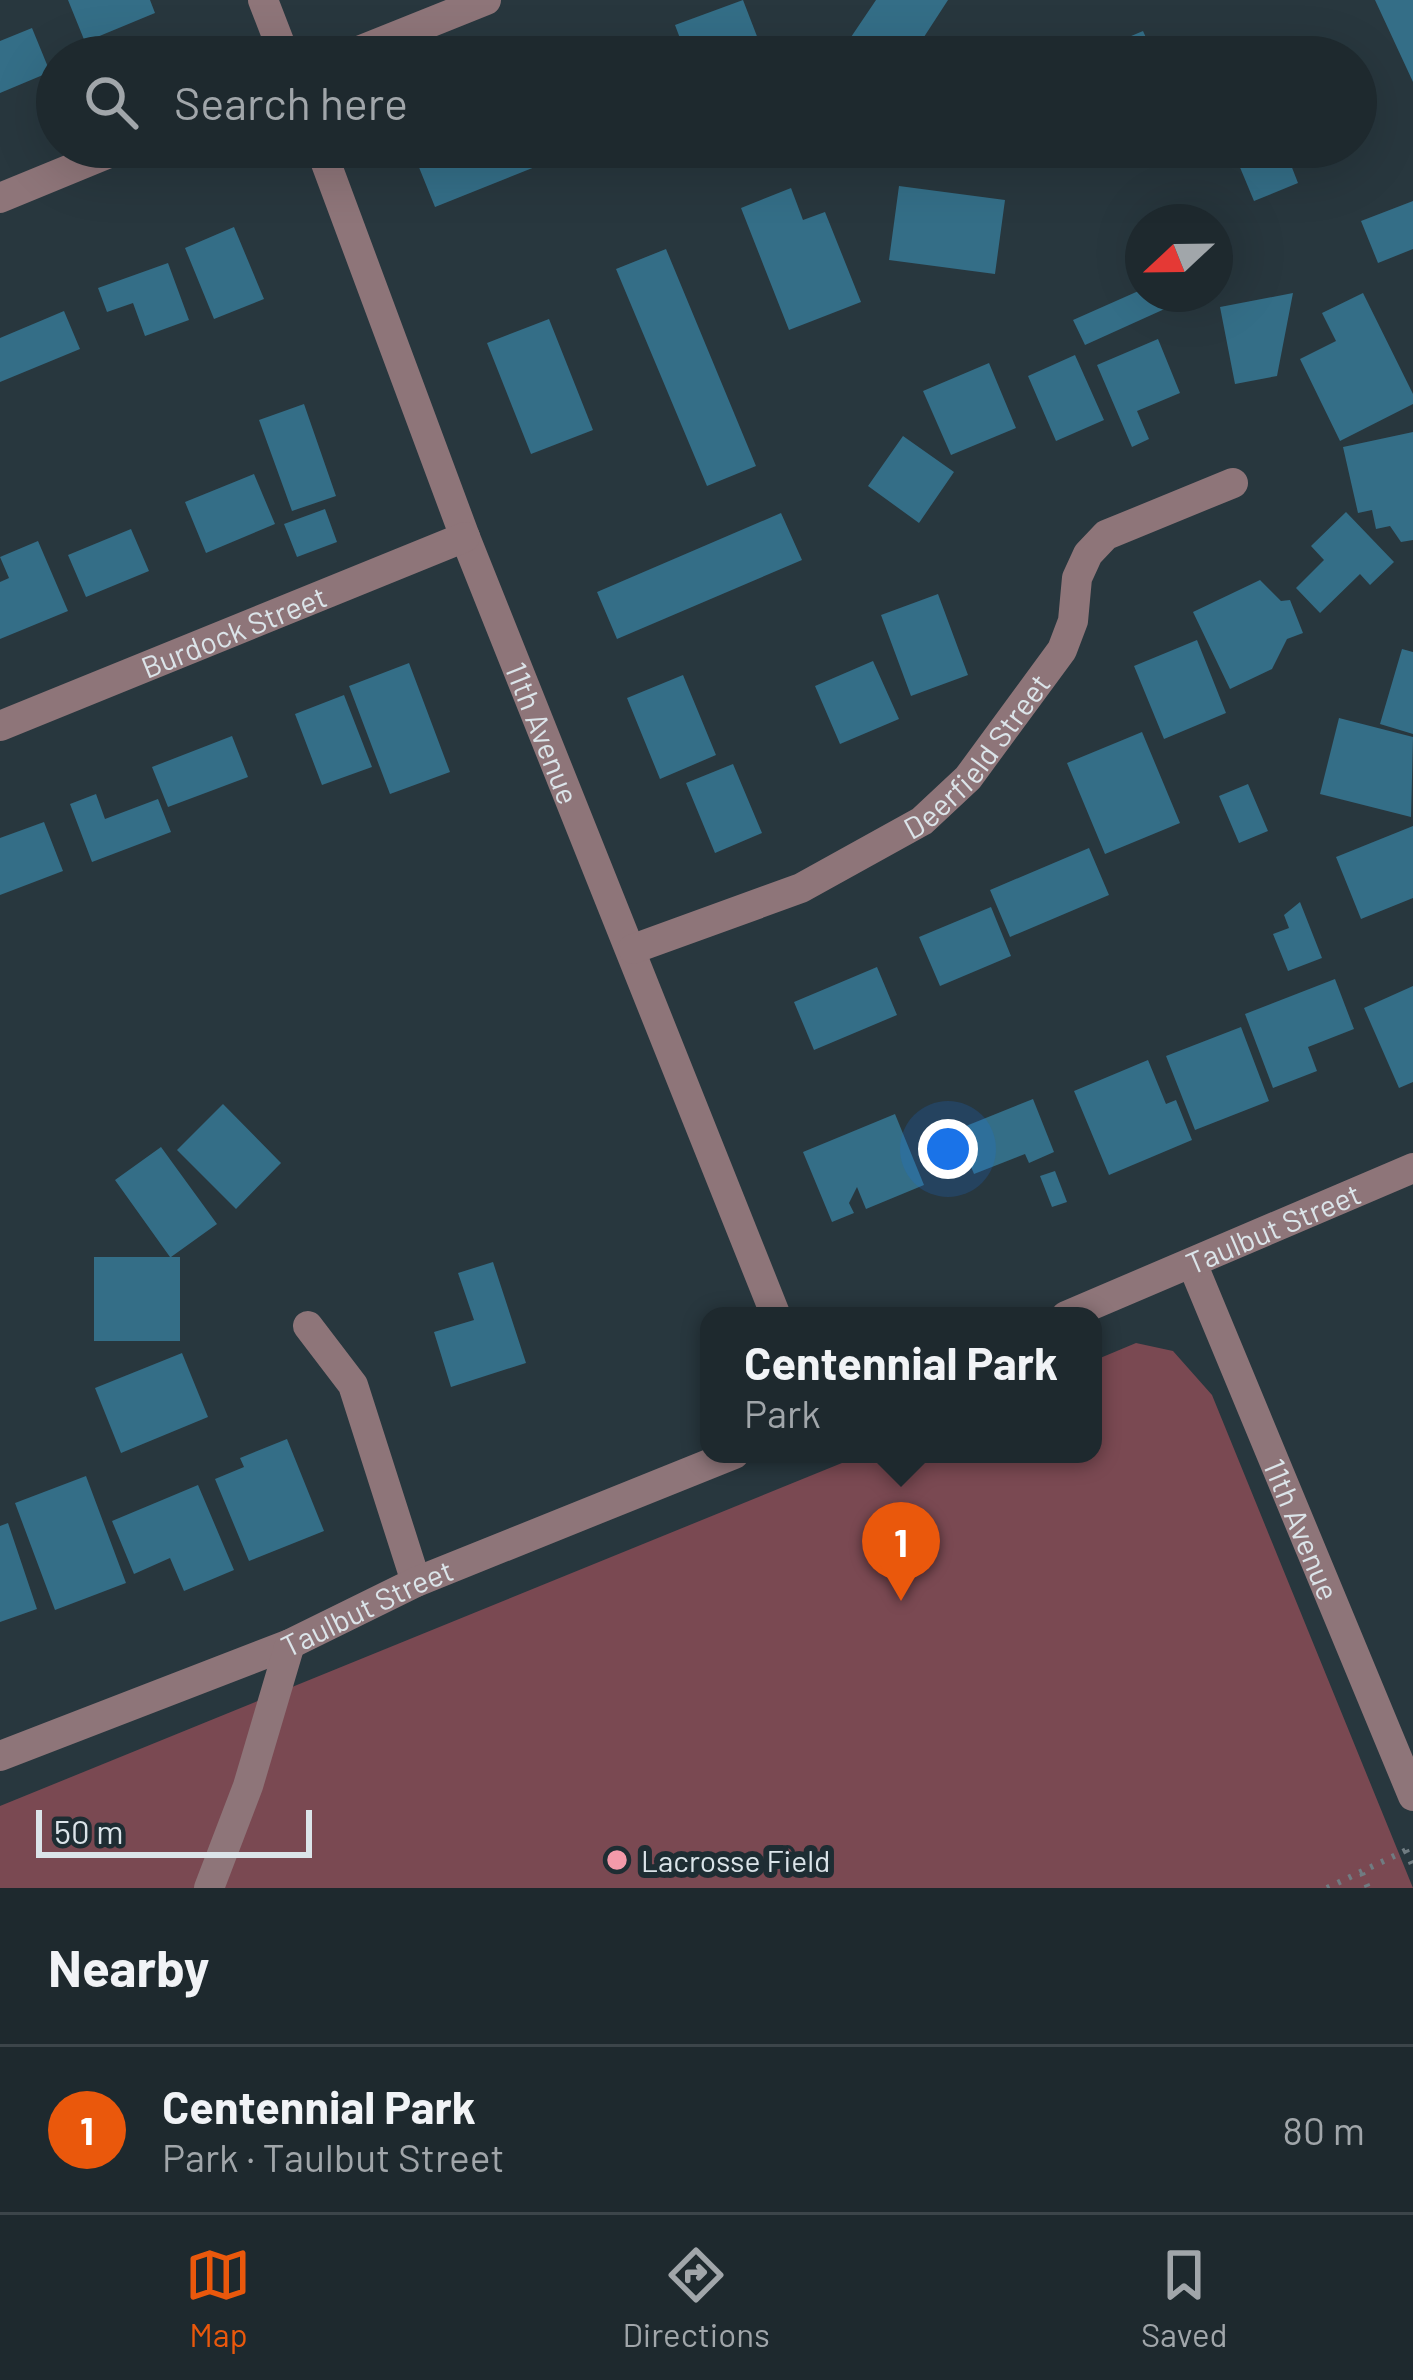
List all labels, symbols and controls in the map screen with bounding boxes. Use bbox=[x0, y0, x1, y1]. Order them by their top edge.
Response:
search box bbox=[36, 36, 1377, 168]
icon: search bbox=[78, 69, 144, 135]
text: Search here bbox=[174, 75, 408, 129]
north arrow bbox=[1125, 204, 1233, 312]
street label: Burdock Street bbox=[136, 577, 331, 685]
street label: 11th Avenue bbox=[499, 657, 588, 809]
street label: Deerfield Street bbox=[897, 666, 1057, 846]
your location bbox=[918, 1119, 978, 1179]
street label: Taulbut Street bbox=[1180, 1175, 1366, 1281]
popup bbox=[700, 1307, 1102, 1463]
text: Centennial Park bbox=[744, 1335, 1058, 1389]
text: Park bbox=[744, 1389, 821, 1436]
street label: 11th Avenue bbox=[1257, 1453, 1348, 1605]
pin: 1 bbox=[862, 1502, 940, 1601]
street label: Taulbut Street bbox=[275, 1551, 458, 1664]
scale bar bbox=[36, 1804, 312, 1857]
text: 50 m bbox=[54, 1811, 124, 1851]
place label: Lacrosse Field bbox=[641, 1842, 830, 1878]
marker: Lacrosse Field bbox=[604, 1847, 630, 1873]
text: Nearby bbox=[48, 1936, 209, 1997]
text: Centennial Park bbox=[162, 2079, 476, 2133]
text: 1 bbox=[80, 2106, 94, 2153]
text: 80 m bbox=[1283, 2106, 1365, 2153]
text: Park · Taulbut Street bbox=[162, 2133, 505, 2180]
tab: Map bbox=[185, 2242, 251, 2354]
tab: Directions bbox=[622, 2242, 770, 2354]
tab: Saved bbox=[1141, 2242, 1228, 2354]

